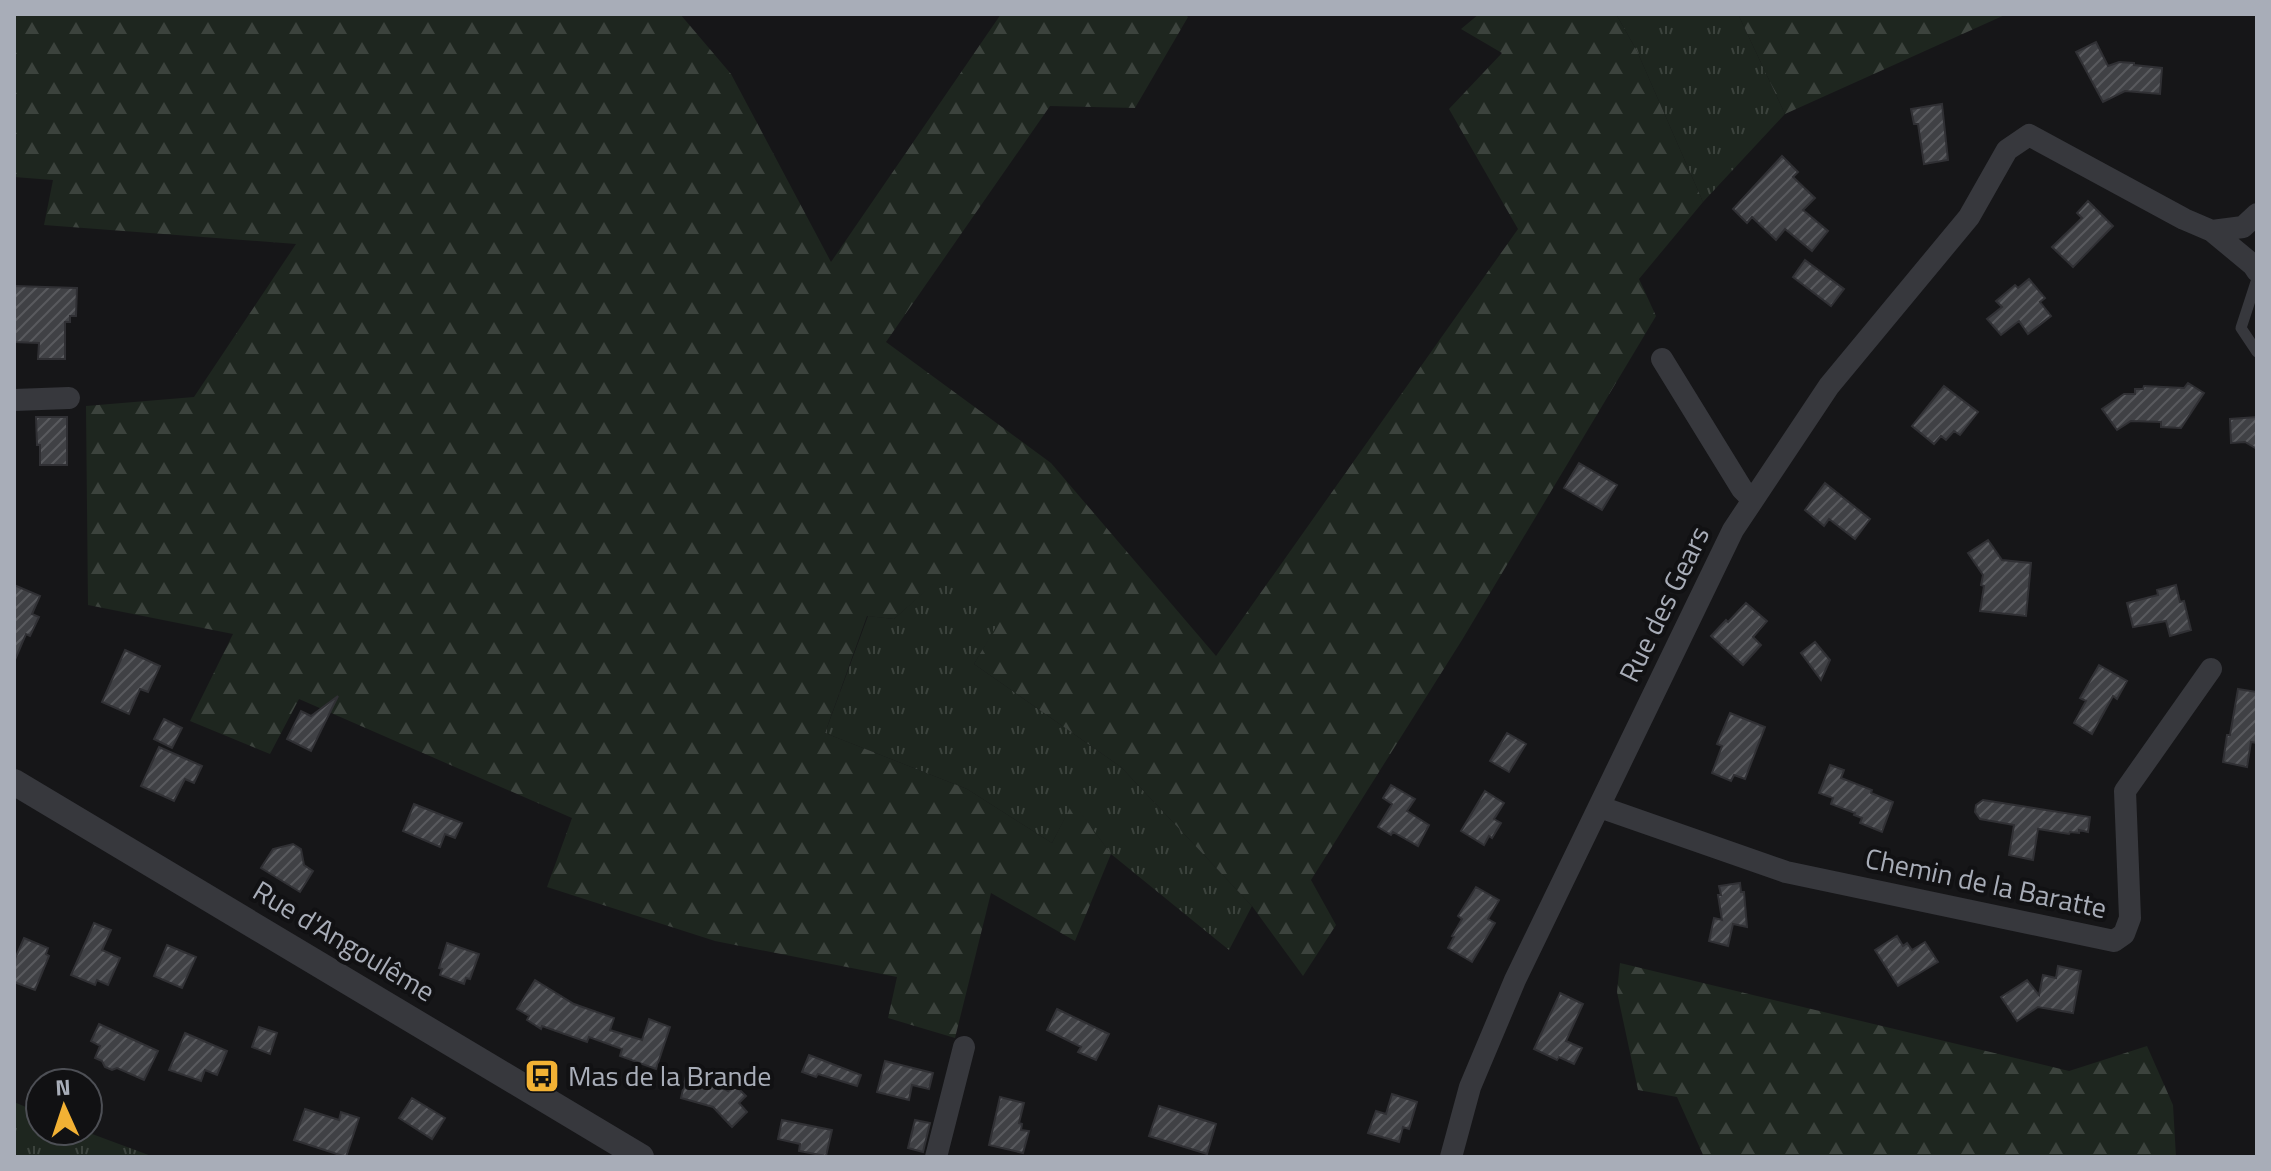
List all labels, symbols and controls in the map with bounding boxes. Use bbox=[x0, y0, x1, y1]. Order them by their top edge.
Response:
street label: Rue des Gears bbox=[1607, 519, 1720, 689]
street label: Chemin de la Baratte bbox=[1861, 836, 2111, 929]
street label: Rue d'Angoulême bbox=[245, 869, 443, 1012]
place label: Mas de la Brande bbox=[568, 1054, 771, 1097]
bus stop icon: Mas de la Brande bbox=[523, 1057, 561, 1095]
north arrow bbox=[24, 1067, 104, 1147]
text: N bbox=[54, 1070, 71, 1104]

